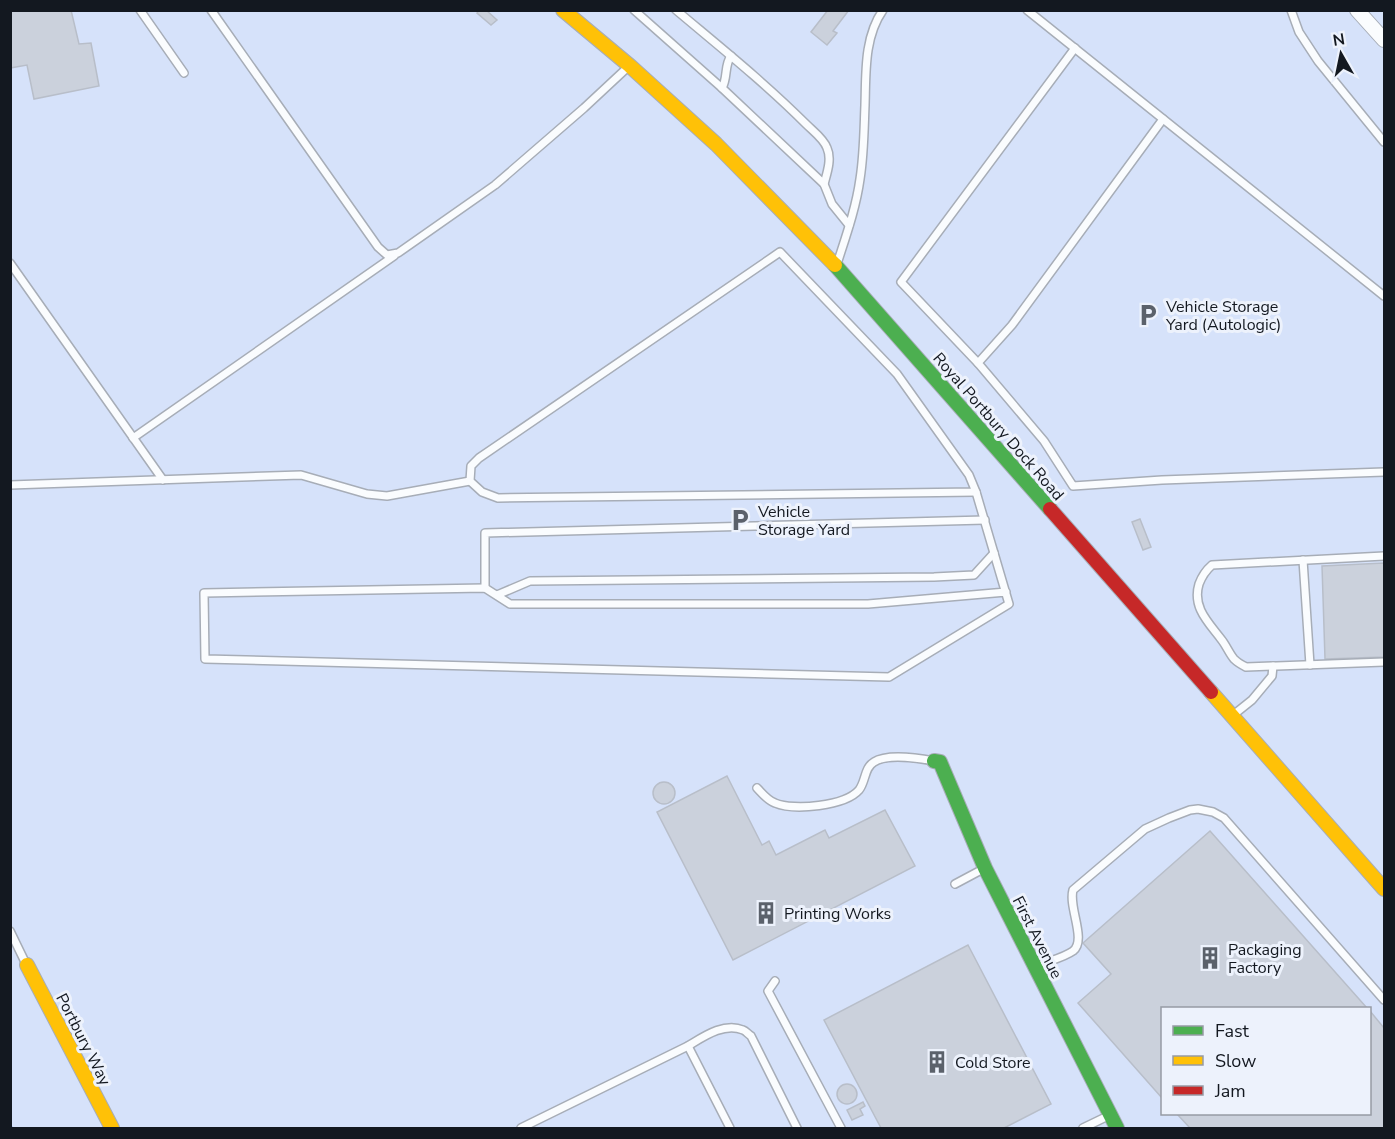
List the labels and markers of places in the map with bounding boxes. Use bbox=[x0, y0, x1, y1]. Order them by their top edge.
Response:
place label: Vehicle Storage Yard (Autologic) bbox=[1165, 296, 1281, 336]
parking icon: Vehicle Storage Yard (Autologic) bbox=[1135, 302, 1161, 328]
place label: Vehicle Storage Yard bbox=[757, 501, 850, 541]
parking icon: Vehicle Storage Yard bbox=[727, 507, 753, 533]
building icon: Printing Works bbox=[753, 900, 779, 926]
place label: Printing Works bbox=[784, 903, 891, 925]
place label: Packaging Factory bbox=[1228, 939, 1302, 979]
building icon: Packaging Factory bbox=[1197, 945, 1223, 971]
building icon: Cold Store bbox=[924, 1049, 950, 1075]
place label: Cold Store bbox=[955, 1052, 1031, 1074]

